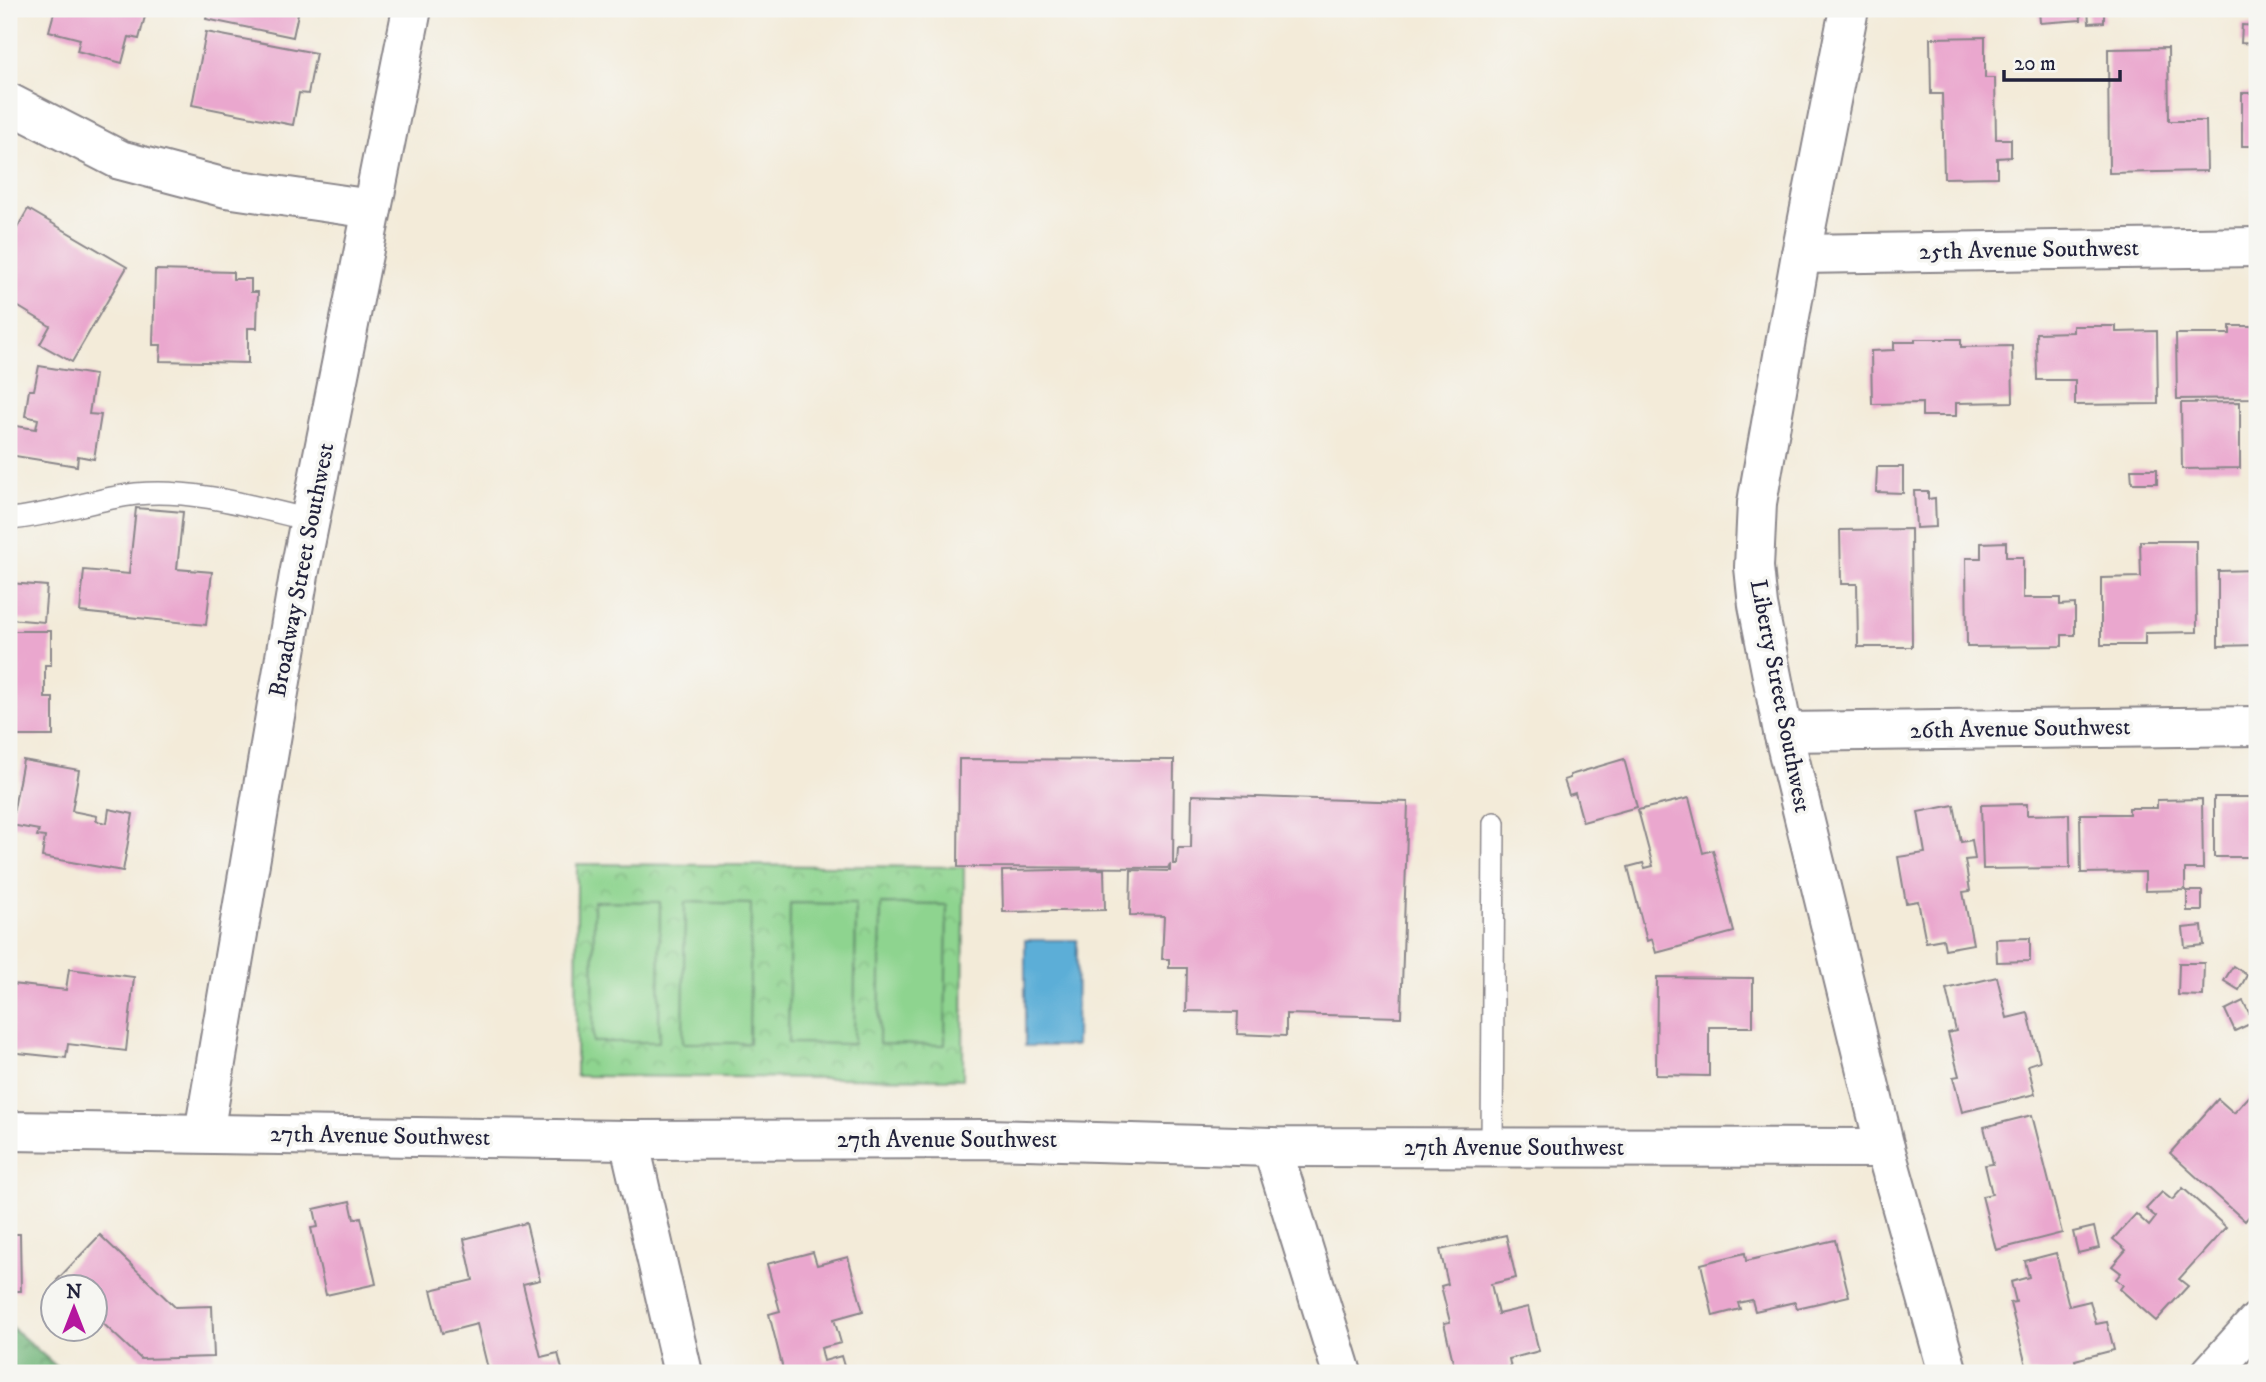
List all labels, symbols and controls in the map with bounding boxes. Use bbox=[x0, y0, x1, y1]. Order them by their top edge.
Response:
scale bar bbox=[2004, 38, 2119, 82]
text: 20 m bbox=[2014, 51, 2056, 77]
street label: 25th Avenue Southwest bbox=[1919, 233, 2140, 267]
street label: Broadway Street Southwest bbox=[263, 440, 341, 700]
street label: Liberty Street Southwest bbox=[1743, 577, 1817, 815]
street label: 26th Avenue Southwest bbox=[1909, 712, 2131, 746]
street label: 27th Avenue Southwest bbox=[269, 1119, 491, 1153]
street label: 27th Avenue Southwest bbox=[837, 1125, 1058, 1155]
street label: 27th Avenue Southwest bbox=[1404, 1133, 1625, 1163]
north arrow bbox=[38, 1274, 108, 1344]
text: N bbox=[66, 1281, 82, 1304]

